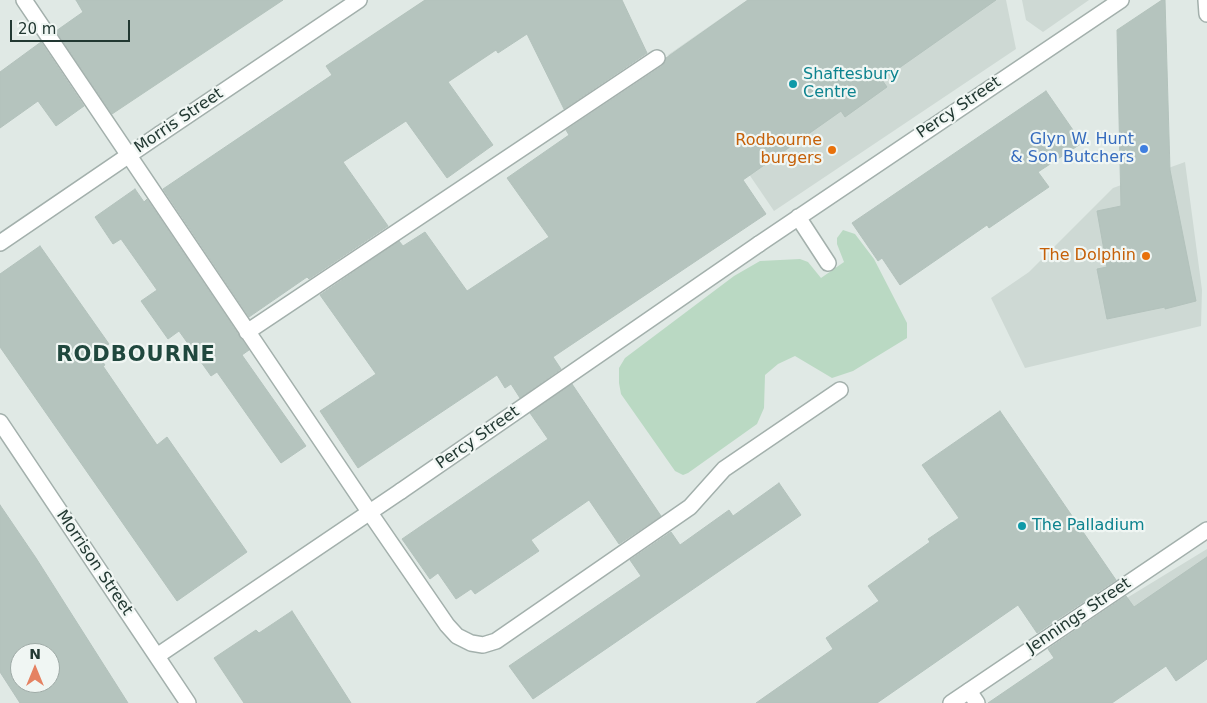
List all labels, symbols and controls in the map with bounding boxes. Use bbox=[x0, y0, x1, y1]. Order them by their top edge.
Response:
scale bar bbox=[12, 10, 132, 42]
text: 20 m bbox=[18, 20, 56, 38]
place label: Shaftesbury Centre bbox=[803, 65, 899, 103]
street label: Percy Street bbox=[913, 73, 1005, 143]
marker: Shaftesbury Centre bbox=[787, 78, 799, 90]
street label: Morris Street bbox=[131, 84, 227, 158]
place label: Glyn W. Hunt & Son Butchers bbox=[1010, 130, 1134, 168]
place label: Rodbourne burgers bbox=[735, 131, 822, 169]
marker: Glyn W. Hunt & Son Butchers bbox=[1138, 143, 1150, 155]
marker: Rodbourne burgers bbox=[826, 144, 838, 156]
place label: The Dolphin bbox=[1040, 246, 1136, 266]
marker: The Dolphin bbox=[1140, 250, 1152, 262]
district label: RODBOURNE bbox=[55, 343, 217, 369]
street label: Percy Street bbox=[433, 402, 523, 474]
street label: Morrison Street bbox=[52, 507, 136, 619]
place label: The Palladium bbox=[1032, 516, 1145, 536]
marker: The Palladium bbox=[1016, 520, 1028, 532]
street label: Jennings Street bbox=[1023, 574, 1135, 658]
north arrow bbox=[10, 643, 60, 693]
text: N bbox=[29, 646, 41, 662]

